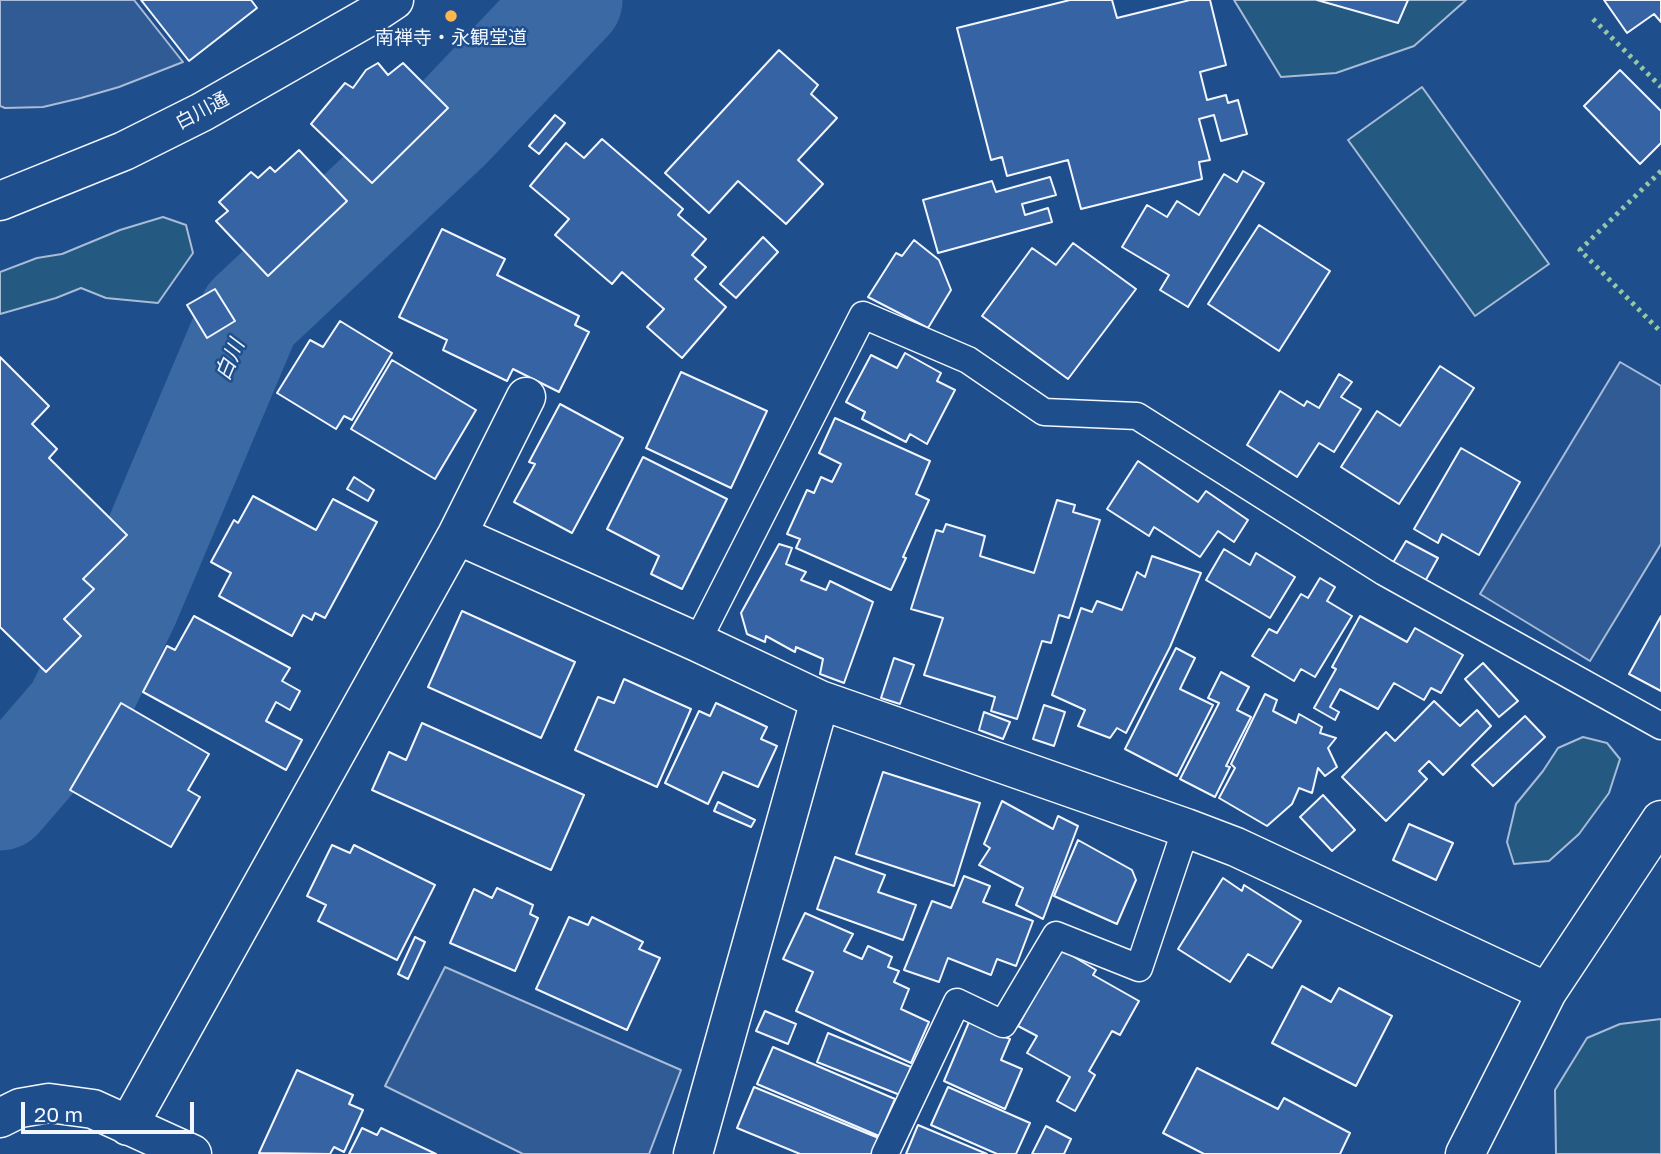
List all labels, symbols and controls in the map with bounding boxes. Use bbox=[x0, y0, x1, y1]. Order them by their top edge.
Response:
marker: 南禅寺・永観堂道 bbox=[443, 8, 459, 24]
place label: 南禅寺・永観堂道 bbox=[375, 27, 527, 49]
street label: 白川通 bbox=[171, 88, 233, 134]
water label: 白川 bbox=[210, 336, 250, 384]
scale bar bbox=[24, 1088, 198, 1132]
text: 20 m bbox=[34, 1101, 83, 1127]

